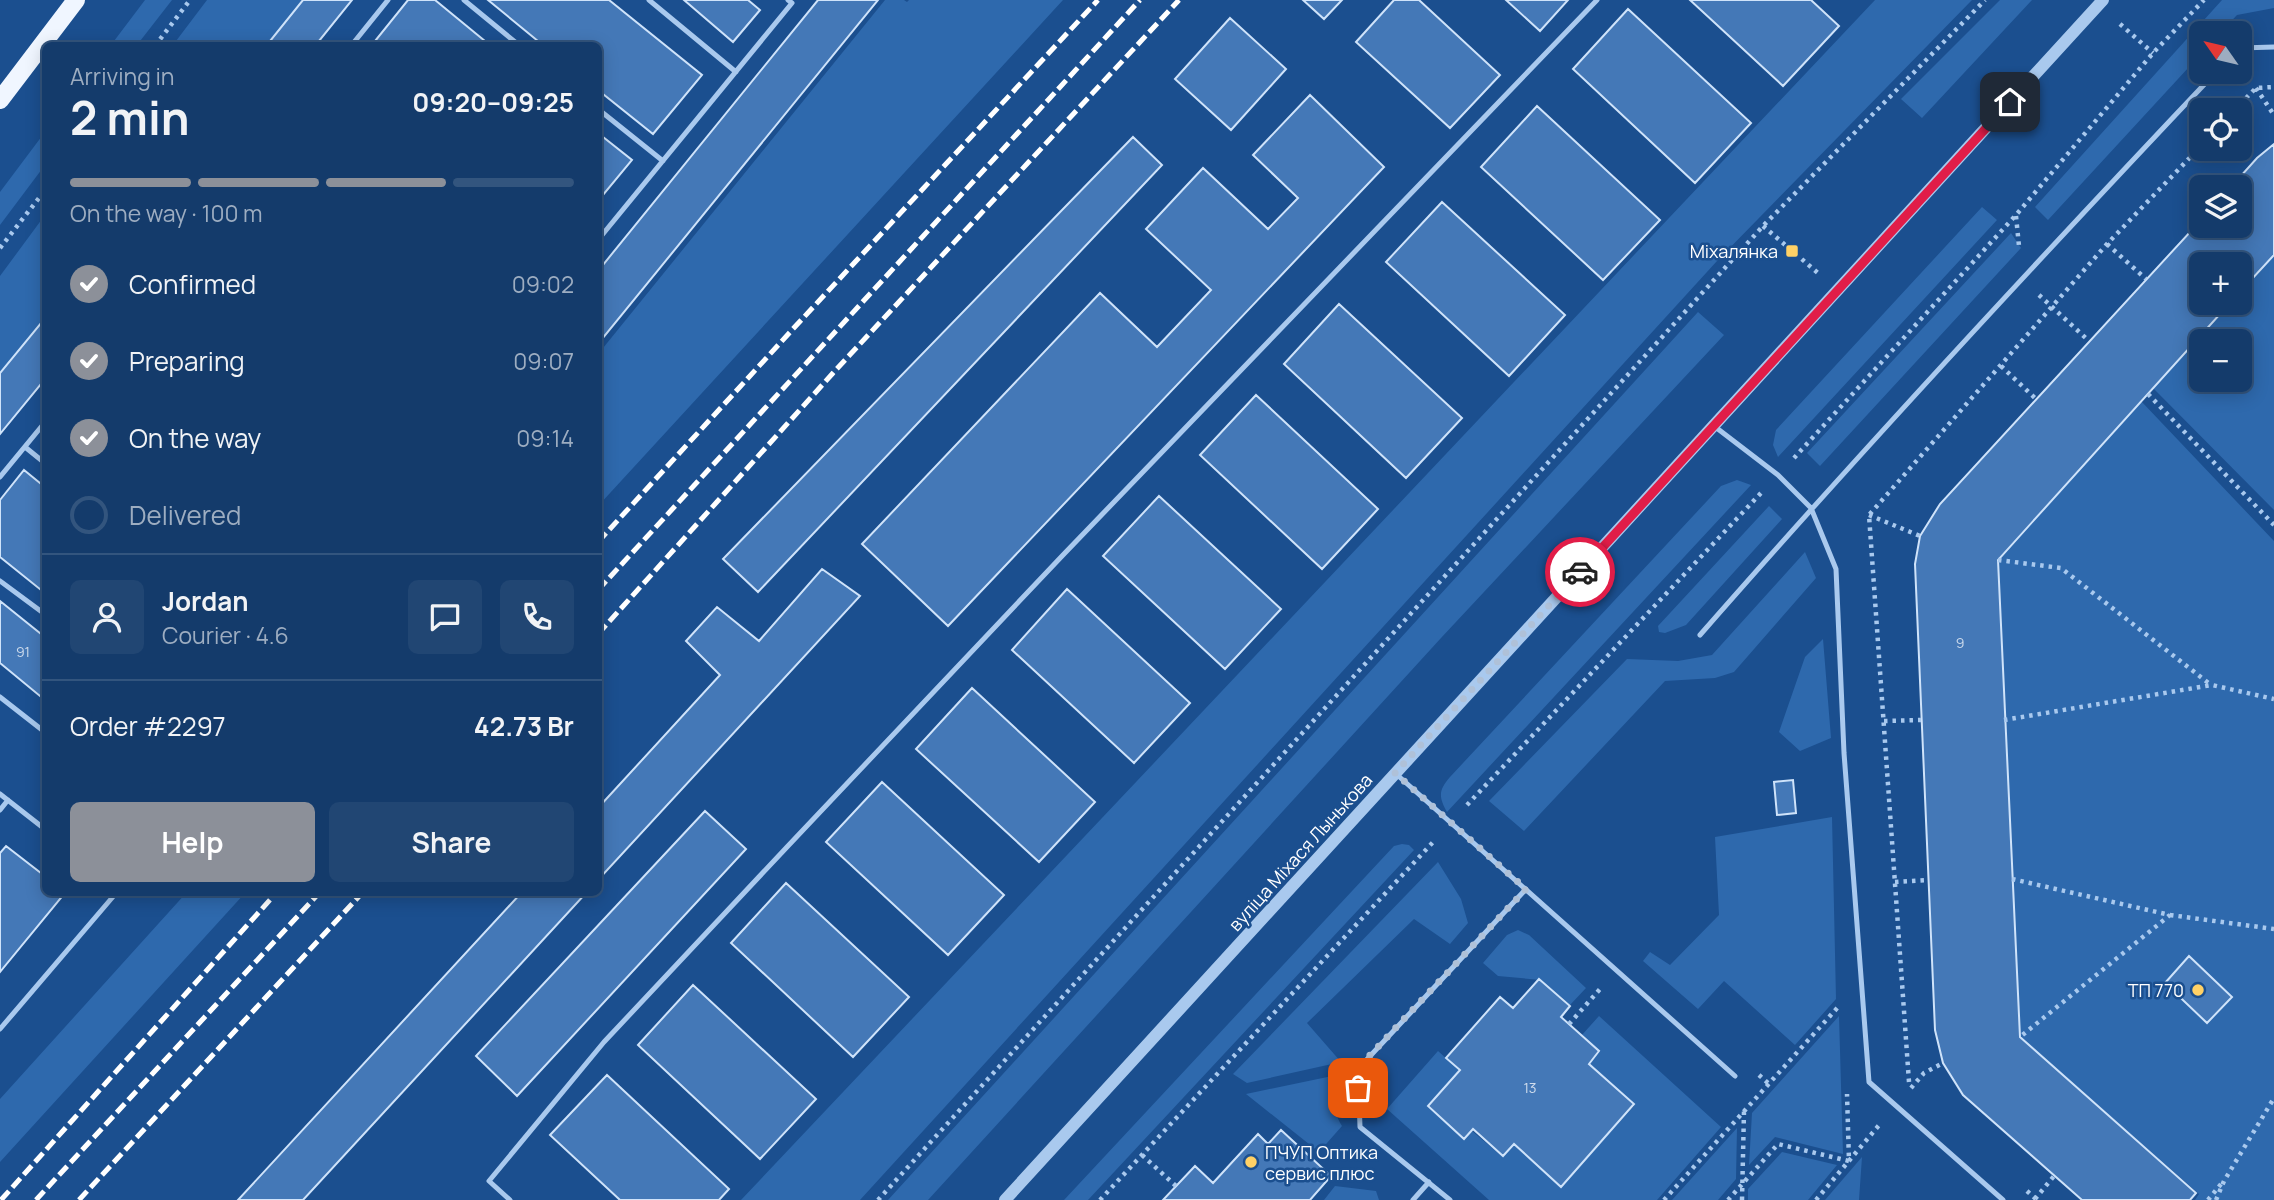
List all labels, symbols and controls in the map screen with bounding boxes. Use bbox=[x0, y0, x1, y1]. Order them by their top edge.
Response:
north arrow bbox=[2189, 21, 2252, 84]
map controls bbox=[2189, 21, 2252, 392]
text: Arriving in bbox=[70, 60, 175, 92]
pin bbox=[1980, 72, 2040, 132]
icon: home bbox=[1991, 83, 2029, 121]
text: 09:20–09:25 bbox=[412, 84, 574, 120]
text: 2 min bbox=[70, 86, 190, 149]
button: locate bbox=[2189, 98, 2252, 161]
button: layers bbox=[2189, 175, 2252, 238]
text: On the way · 100 m bbox=[70, 197, 263, 229]
place label: Міхалянка bbox=[1690, 239, 1778, 263]
marker: Міхалянка bbox=[1784, 243, 1800, 259]
button: + bbox=[2189, 252, 2252, 315]
icon: check bbox=[70, 265, 108, 303]
text: Confirmed bbox=[129, 266, 256, 302]
text: 09:02 bbox=[512, 268, 574, 300]
button: − bbox=[2189, 329, 2252, 392]
icon: check bbox=[70, 342, 108, 380]
text: Preparing bbox=[129, 343, 245, 379]
text: 09:07 bbox=[513, 345, 574, 377]
icon: check bbox=[70, 419, 108, 457]
text: On the way bbox=[129, 420, 261, 456]
text: 09:14 bbox=[516, 422, 574, 454]
text: Delivered bbox=[129, 497, 241, 533]
courier bbox=[1545, 537, 1615, 607]
icon: car bbox=[1561, 553, 1599, 591]
button: person bbox=[70, 580, 144, 654]
button: chat bbox=[408, 580, 482, 654]
button: phone bbox=[500, 580, 574, 654]
text: Jordan bbox=[162, 583, 248, 619]
text: Courier · 4.6 bbox=[162, 619, 289, 651]
house number: 9 bbox=[1956, 633, 1964, 652]
house number: 91 bbox=[16, 642, 30, 661]
text: Order #2297 bbox=[70, 708, 226, 744]
text: 42.73 Br bbox=[474, 708, 574, 744]
street label: вуліца Міхася Лынькова bbox=[1223, 768, 1377, 936]
button: Help bbox=[70, 802, 315, 882]
button: Share bbox=[329, 802, 574, 882]
place label: ТП 770 bbox=[2128, 978, 2184, 1002]
marker: ТП 770 bbox=[2190, 982, 2206, 998]
pin bbox=[1328, 1058, 1388, 1118]
icon: bag bbox=[1339, 1069, 1377, 1107]
house number: 13 bbox=[1523, 1078, 1537, 1097]
place label: ПЧУП Оптика сервис плюс bbox=[1265, 1140, 1378, 1185]
marker: ПЧУП Оптика сервис плюс bbox=[1243, 1154, 1259, 1170]

